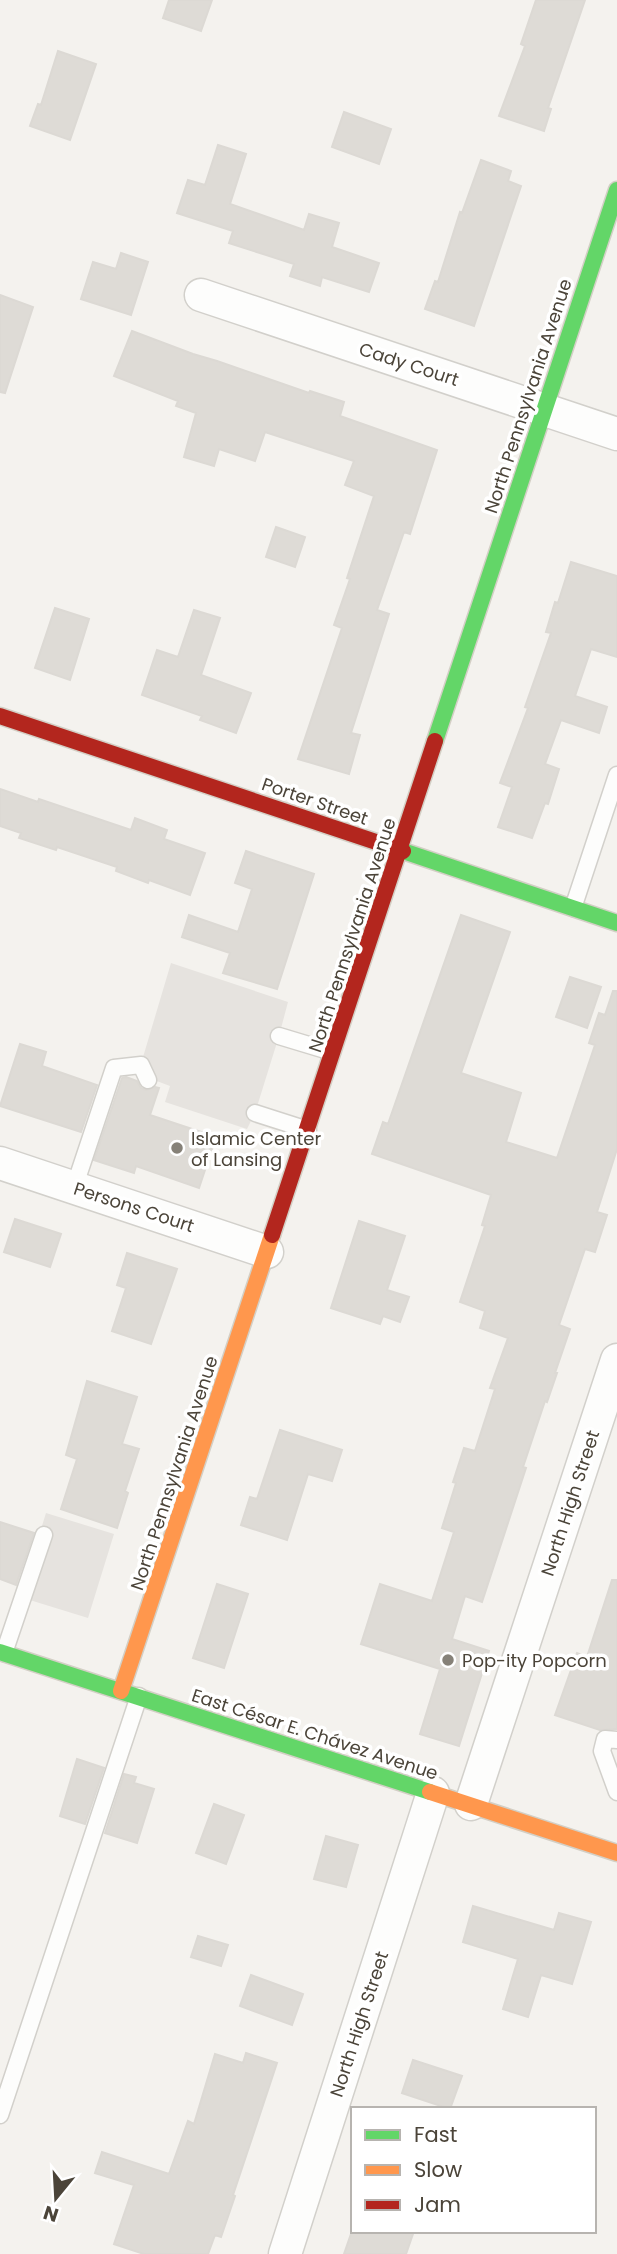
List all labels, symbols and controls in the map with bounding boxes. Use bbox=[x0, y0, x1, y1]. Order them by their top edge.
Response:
street label: North Pennsylvania Avenue bbox=[478, 276, 578, 516]
street label: Cady Court bbox=[356, 336, 462, 392]
street label: Porter Street bbox=[259, 771, 371, 831]
street label: North Pennsylvania Avenue bbox=[302, 815, 402, 1055]
place label: Islamic Center of Lansing bbox=[191, 1126, 321, 1172]
marker: Islamic Center of Lansing bbox=[169, 1140, 185, 1156]
street label: Persons Court bbox=[71, 1176, 197, 1238]
street label: North Pennsylvania Avenue bbox=[124, 1353, 224, 1593]
street label: North High Street bbox=[535, 1427, 605, 1579]
place label: Pop-ity Popcorn bbox=[462, 1648, 607, 1673]
marker: Pop-ity Popcorn bbox=[440, 1652, 456, 1668]
street label: East César E. Chávez Avenue bbox=[189, 1682, 441, 1786]
street label: North High Street bbox=[324, 1948, 394, 2100]
legend bbox=[351, 2107, 596, 2233]
text: Fast bbox=[414, 2120, 457, 2149]
text: Slow bbox=[414, 2155, 462, 2184]
north arrow bbox=[21, 2163, 91, 2233]
text: Jam bbox=[414, 2190, 461, 2219]
text: N bbox=[40, 2199, 62, 2229]

